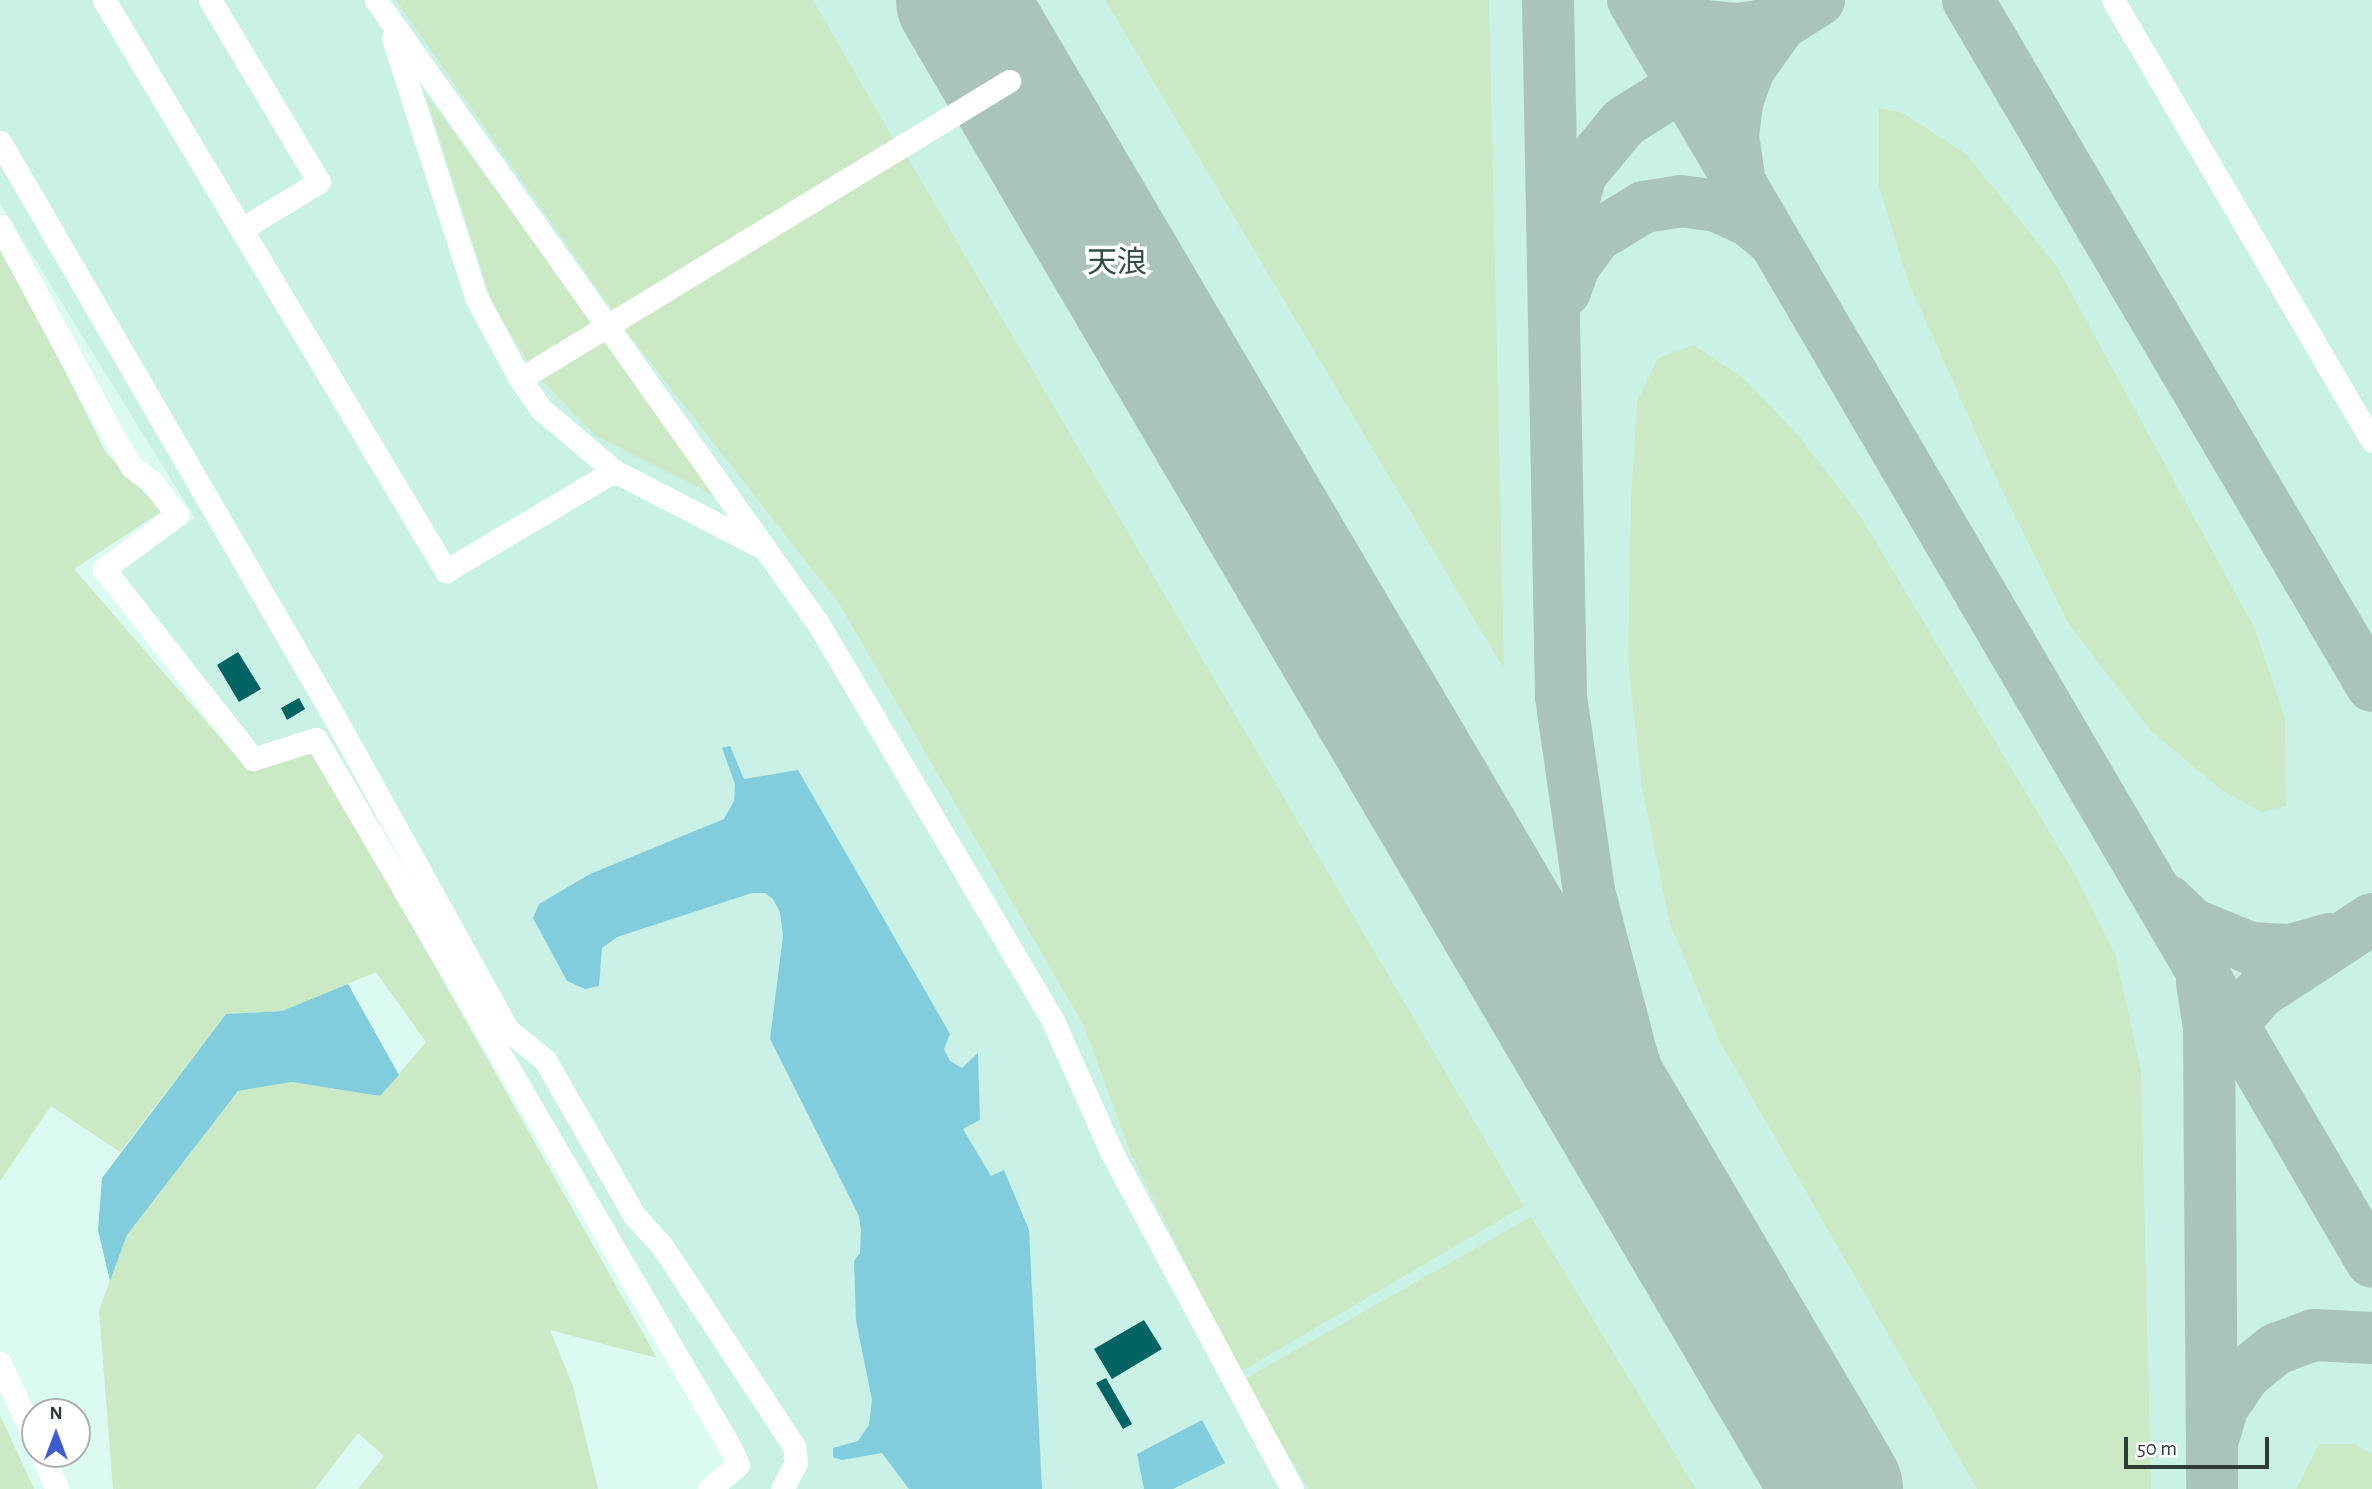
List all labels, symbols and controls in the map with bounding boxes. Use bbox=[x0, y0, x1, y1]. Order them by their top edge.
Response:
district label: 天浪 bbox=[1087, 245, 1147, 281]
north arrow bbox=[21, 1398, 91, 1468]
text: N bbox=[49, 1404, 63, 1423]
scale bar bbox=[2127, 1422, 2272, 1466]
text: 50 m bbox=[2137, 1438, 2177, 1459]

